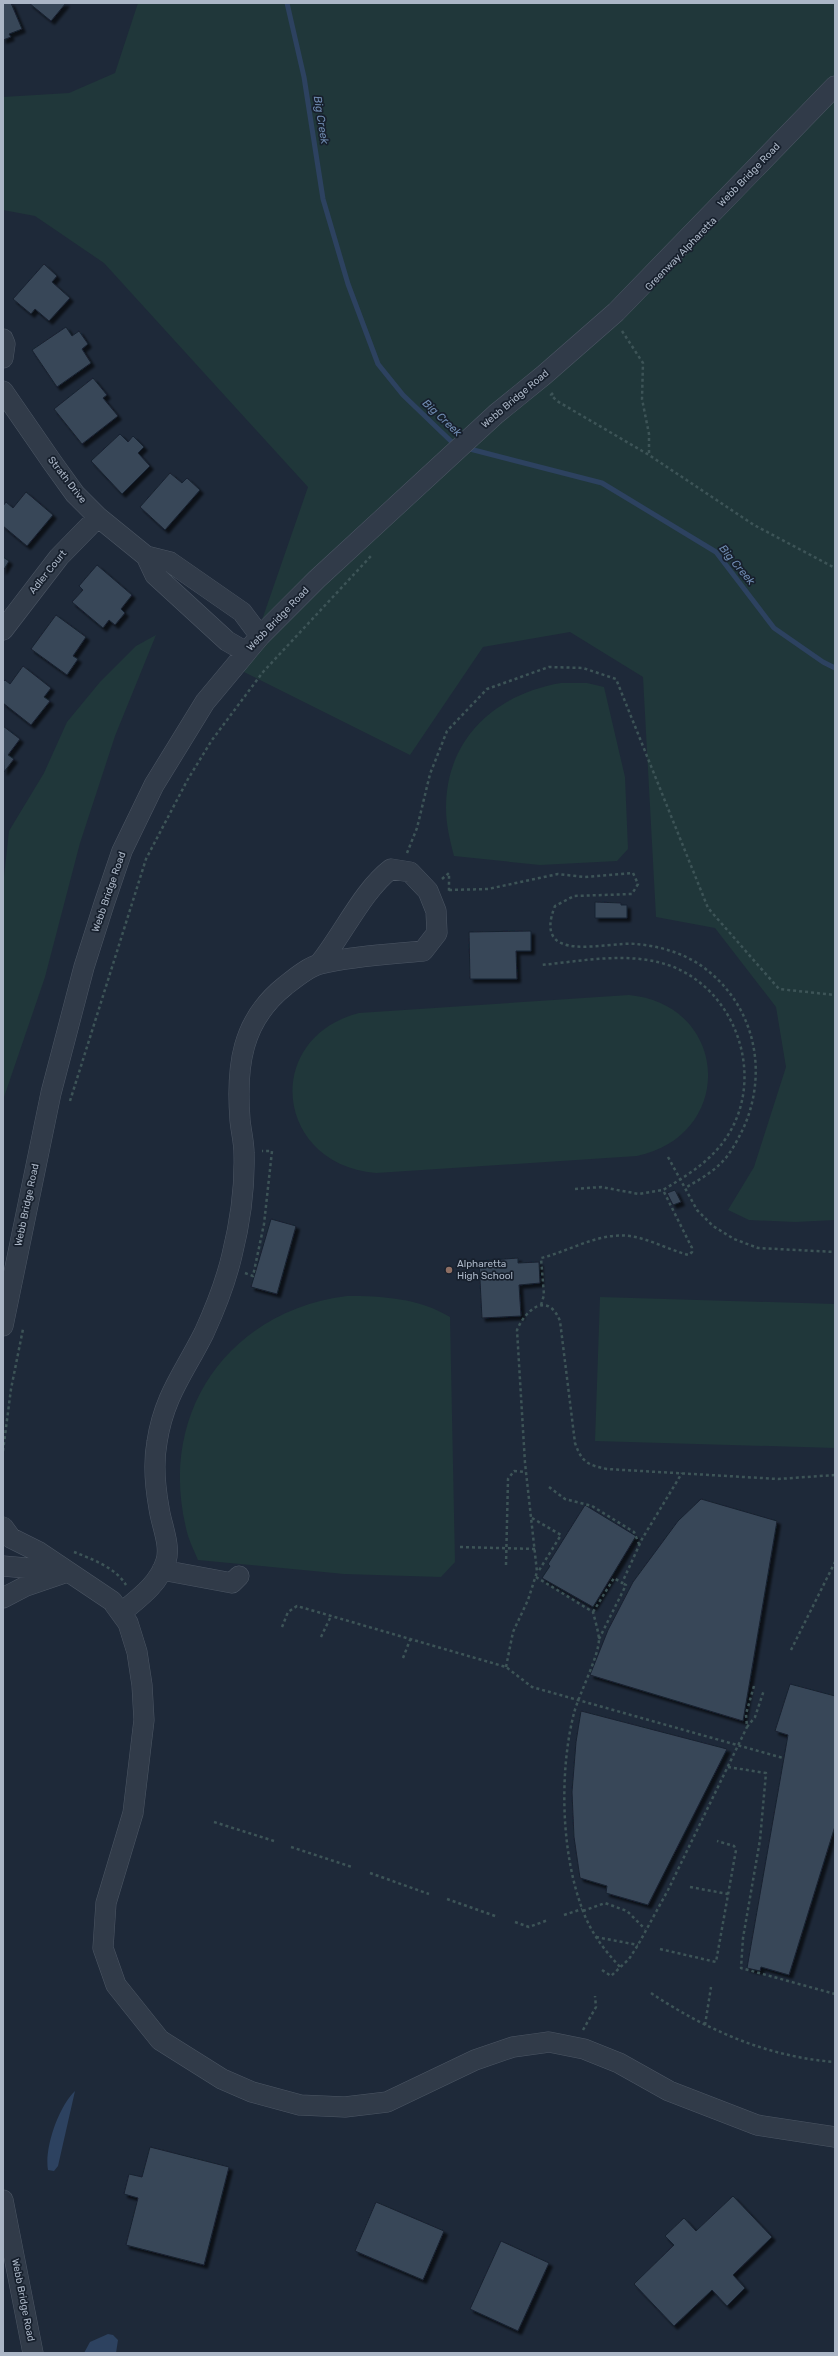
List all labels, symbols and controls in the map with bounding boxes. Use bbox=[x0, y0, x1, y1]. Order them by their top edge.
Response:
water label: Big Creek bbox=[311, 95, 331, 145]
street label: Webb Bridge Road bbox=[715, 140, 783, 209]
street label: Greenway Alpharetta bbox=[643, 215, 719, 293]
street label: Webb Bridge Road bbox=[479, 367, 551, 431]
water label: Big Creek bbox=[420, 397, 464, 440]
street label: Strath Drive bbox=[45, 454, 89, 506]
water label: Big Creek bbox=[716, 542, 758, 588]
street label: Adler Court bbox=[27, 548, 69, 596]
street label: Webb Bridge Road bbox=[244, 584, 312, 653]
street label: Webb Bridge Road bbox=[90, 850, 128, 934]
street label: Webb Bridge Road bbox=[12, 1162, 42, 1247]
place label: Alpharetta High School bbox=[457, 1258, 513, 1282]
marker: Alpharetta High School bbox=[444, 1265, 454, 1275]
street label: Webb Bridge Road bbox=[9, 2257, 37, 2343]

